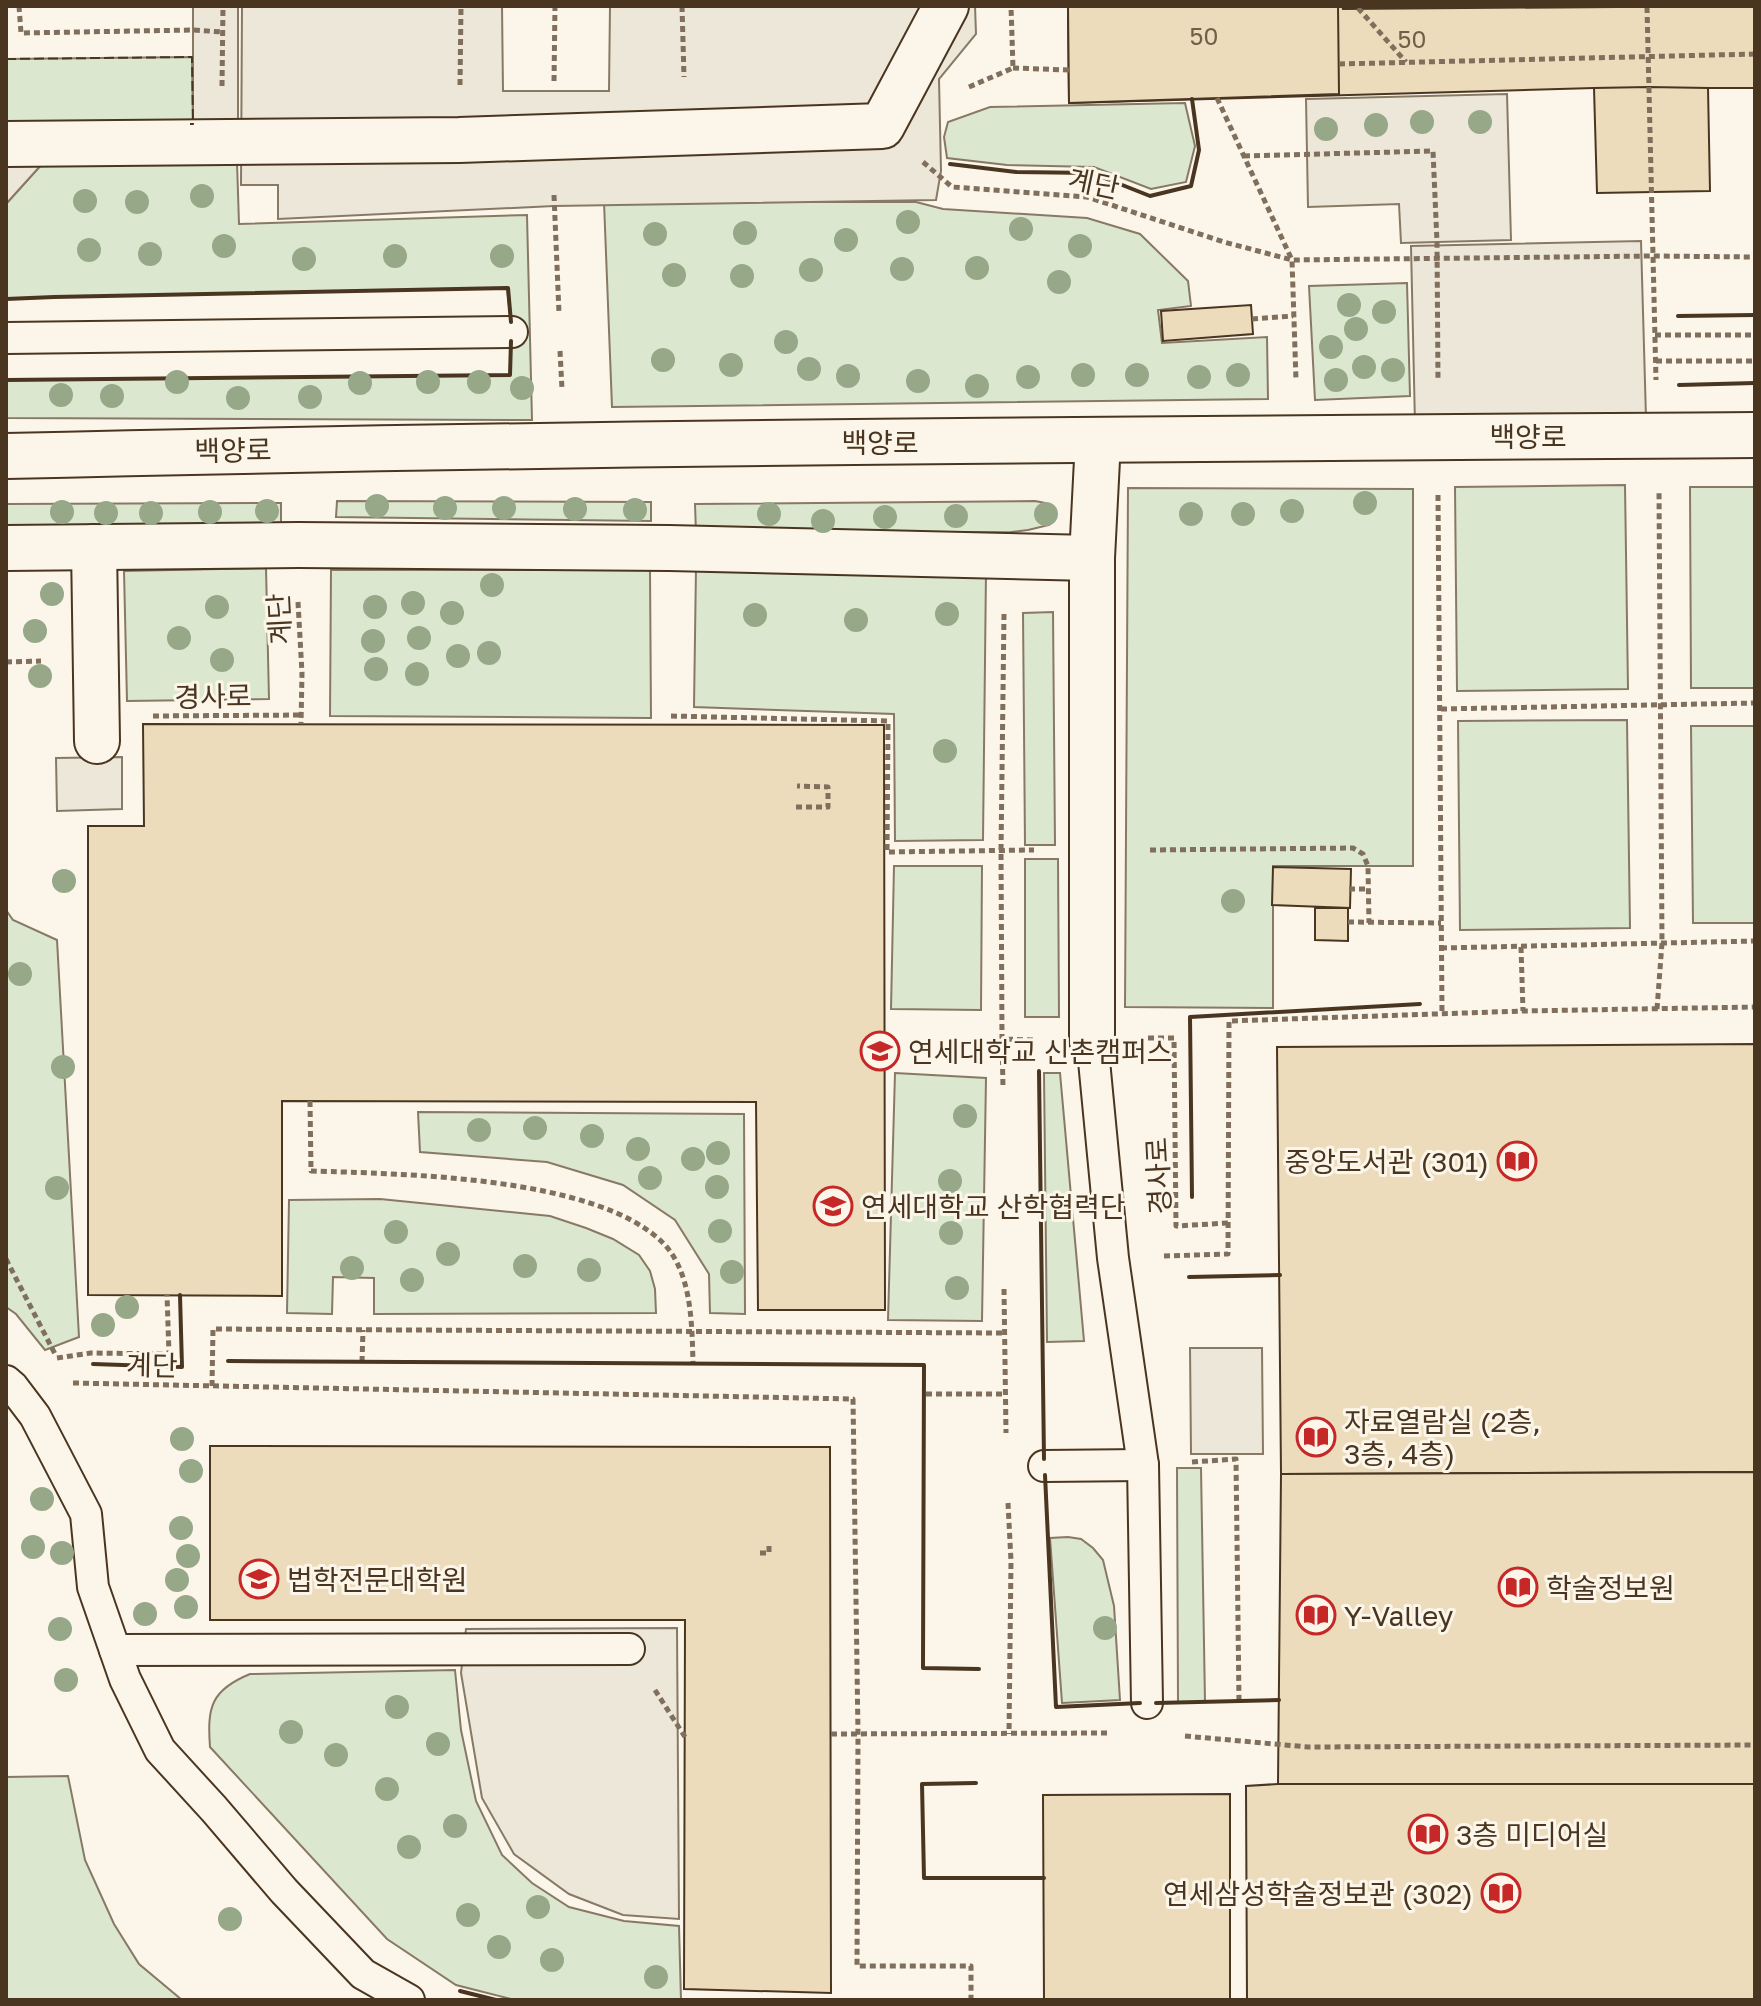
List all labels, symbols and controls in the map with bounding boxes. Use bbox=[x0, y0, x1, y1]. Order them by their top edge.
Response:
house number: 50 bbox=[1190, 21, 1218, 50]
house number: 50 bbox=[1398, 24, 1426, 53]
street label: 계단 bbox=[1065, 162, 1123, 204]
street label: 백양로 bbox=[1489, 420, 1567, 453]
street label: 백양로 bbox=[841, 426, 919, 459]
street label: 백양로 bbox=[194, 433, 272, 467]
street label: 계단 bbox=[261, 592, 297, 646]
street label: 경사로 bbox=[174, 679, 252, 713]
school or university icon: 연세대학교 신촌캠퍼스 bbox=[859, 1030, 901, 1072]
place label: 연세대학교 신촌캠퍼스 bbox=[908, 1035, 1173, 1068]
street label: 경사로 bbox=[1140, 1137, 1176, 1215]
library icon: 중앙도서관 (301) bbox=[1496, 1140, 1538, 1182]
place label: 중앙도서관 (301) bbox=[1285, 1145, 1489, 1178]
school or university icon: 연세대학교 산학협력단 bbox=[812, 1185, 854, 1227]
place label: 연세대학교 산학협력단 bbox=[861, 1190, 1126, 1223]
street label: 계단 bbox=[126, 1348, 178, 1382]
place label: 자료열람실 (2층, 3층, 4층) bbox=[1344, 1405, 1541, 1470]
library icon: 자료열람실 (2층, 3층, 4층) bbox=[1295, 1416, 1337, 1458]
school or university icon: 법학전문대학원 bbox=[238, 1558, 280, 1600]
place label: 법학전문대학원 bbox=[287, 1563, 467, 1596]
library icon: 학술정보원 bbox=[1497, 1566, 1539, 1608]
place label: 학술정보원 bbox=[1546, 1571, 1675, 1604]
library icon: Y-Valley bbox=[1295, 1594, 1337, 1636]
place label: Y-Valley bbox=[1344, 1599, 1454, 1632]
library icon: 3층 미디어실 bbox=[1407, 1813, 1449, 1855]
place label: 3층 미디어실 bbox=[1456, 1818, 1608, 1851]
library icon: 연세삼성학술정보관 (302) bbox=[1480, 1872, 1522, 1914]
place label: 연세삼성학술정보관 (302) bbox=[1163, 1877, 1473, 1910]

